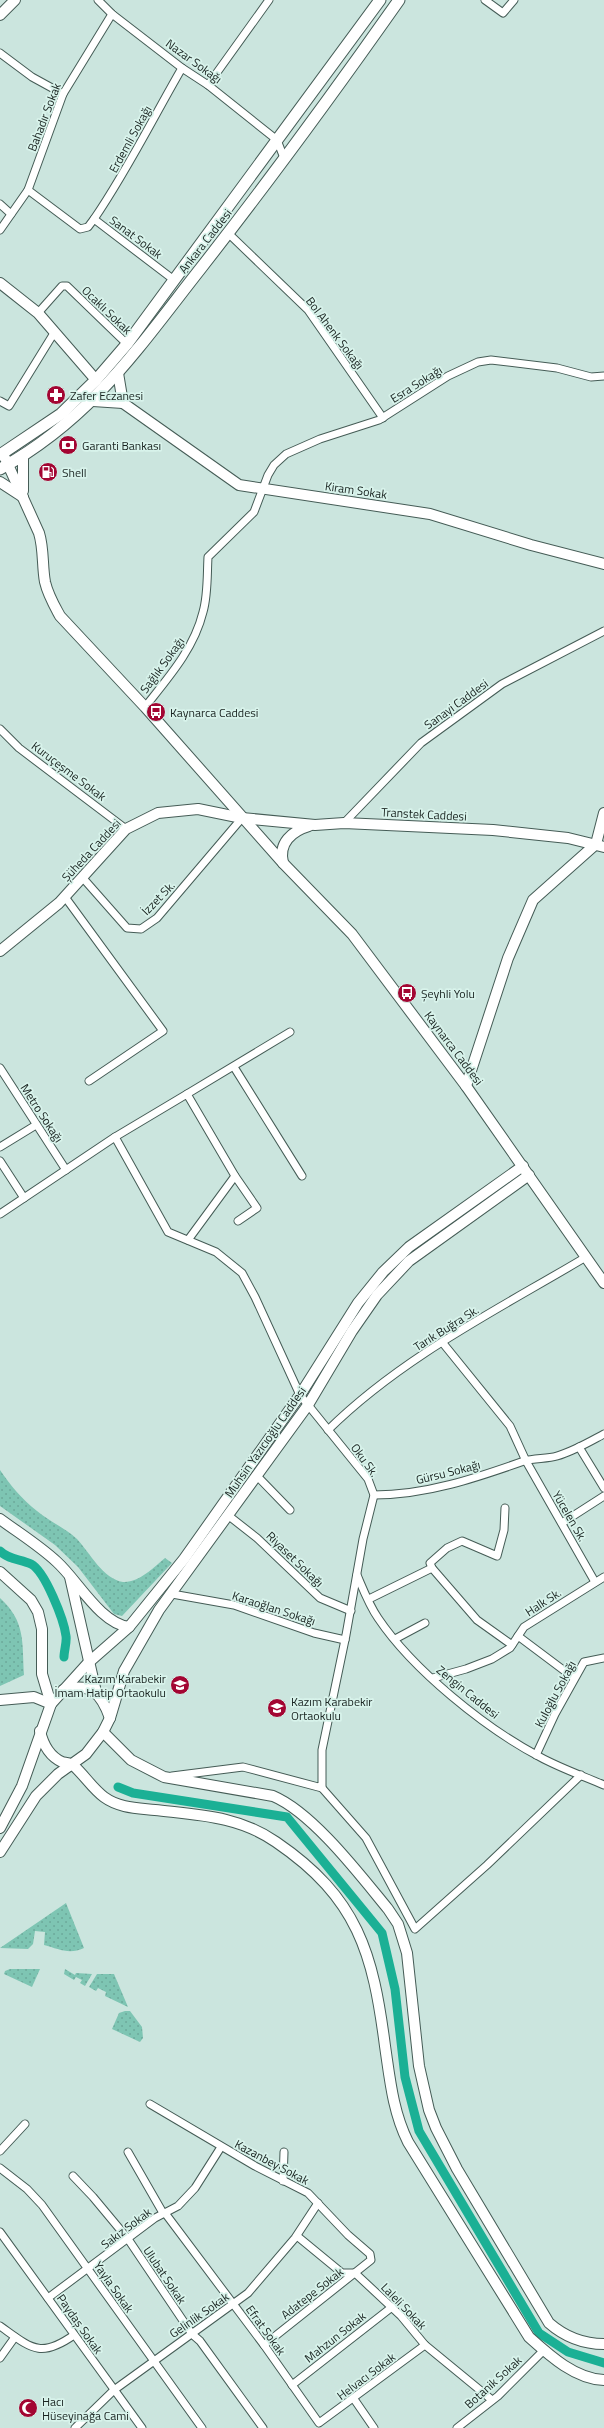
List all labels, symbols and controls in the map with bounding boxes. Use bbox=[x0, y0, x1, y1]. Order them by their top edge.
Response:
street label: Nazar Sokağı bbox=[162, 34, 226, 88]
street label: Bahadır Sokak bbox=[22, 80, 66, 154]
street label: Erdemli Sokağı bbox=[104, 102, 156, 176]
street label: Ankara Caddesi bbox=[174, 205, 236, 277]
street label: Sanat Sokak bbox=[105, 211, 167, 263]
street label: Ocaklı Sokak bbox=[78, 281, 137, 339]
street label: Bol Ahenk Sokağı bbox=[301, 293, 369, 373]
street label: Esra Sokağı bbox=[386, 360, 446, 408]
pharmacy icon: Zafer Eczanesi bbox=[45, 384, 67, 406]
place label: Zafer Eczanesi bbox=[70, 386, 143, 405]
bank icon: Garanti Bankası bbox=[57, 434, 79, 456]
place label: Garanti Bankası bbox=[82, 436, 161, 455]
fuel station icon: Shell bbox=[37, 461, 59, 483]
place label: Shell bbox=[62, 463, 87, 482]
street label: Kiram Sokak bbox=[324, 476, 389, 504]
street label: Sağlık Sokağı bbox=[135, 633, 189, 697]
street label: Sanayi Caddesi bbox=[420, 674, 492, 734]
bus stop icon: Kaynarca Caddesi bbox=[145, 701, 167, 723]
place label: Kaynarca Caddesi bbox=[170, 703, 258, 722]
street label: Kuruçeşme Sokak bbox=[28, 737, 111, 806]
street label: Transtek Caddesi bbox=[381, 802, 467, 826]
street label: Şüheda Caddesi bbox=[57, 814, 125, 886]
street label: İzzet Sk. bbox=[137, 876, 179, 920]
bus stop icon: Şeyhli Yolu bbox=[396, 982, 418, 1004]
place label: Şeyhli Yolu bbox=[421, 984, 475, 1003]
street label: Kaynarca Caddesi bbox=[420, 1007, 488, 1089]
street label: Metro Sokağı bbox=[16, 1080, 68, 1146]
street label: Tarık Buğra Sk. bbox=[410, 1300, 482, 1356]
street label: Muhsin Yazıcıoğlu Caddesi bbox=[219, 1383, 311, 1501]
street label: Oku Sk. bbox=[346, 1439, 384, 1481]
street label: Gürsu Sokağı bbox=[414, 1455, 482, 1489]
street label: Yücelen Sk. bbox=[548, 1487, 592, 1545]
street label: Riyaset Sokağı bbox=[262, 1527, 328, 1591]
street label: Halk Sk. bbox=[521, 1583, 565, 1621]
street label: Karaoğlan Sokağı bbox=[230, 1586, 318, 1630]
street label: Kuloğlu Sokağı bbox=[529, 1657, 581, 1731]
street label: Zengin Caddesi bbox=[432, 1661, 504, 1723]
place label: Kazım Karabekir İmam Hatip Ortaokulu bbox=[55, 1669, 166, 1702]
school or university icon: Kazım Karabekir İmam Hatip Ortaokulu bbox=[169, 1674, 191, 1696]
place label: Kazım Karabekir Ortaokulu bbox=[291, 1692, 373, 1725]
school or university icon: Kazım Karabekir Ortaokulu bbox=[266, 1697, 288, 1719]
street label: Kazanbey Sokak bbox=[231, 2134, 313, 2190]
street label: Sakız Sokak bbox=[97, 2202, 156, 2253]
street label: Ulubat Sokak bbox=[139, 2242, 192, 2308]
street label: Yayla Sokak bbox=[89, 2257, 139, 2317]
street label: Adatepe Sokak bbox=[277, 2262, 348, 2324]
street label: Laleli Sokak bbox=[377, 2278, 431, 2334]
street label: Gelinlik Sokak bbox=[165, 2287, 233, 2343]
street label: Paydaş Sokak bbox=[52, 2290, 108, 2358]
street label: Efrat Sokak bbox=[241, 2301, 291, 2359]
street label: Mahzun Sokak bbox=[300, 2307, 370, 2367]
street label: Helvacı Sokak bbox=[333, 2347, 400, 2404]
street label: Botanik Sokak bbox=[460, 2351, 526, 2413]
place label: Hacı Hüseyinağa Cami bbox=[42, 2392, 129, 2425]
mosque icon: Hacı Hüseyinağa Cami bbox=[17, 2397, 39, 2419]

